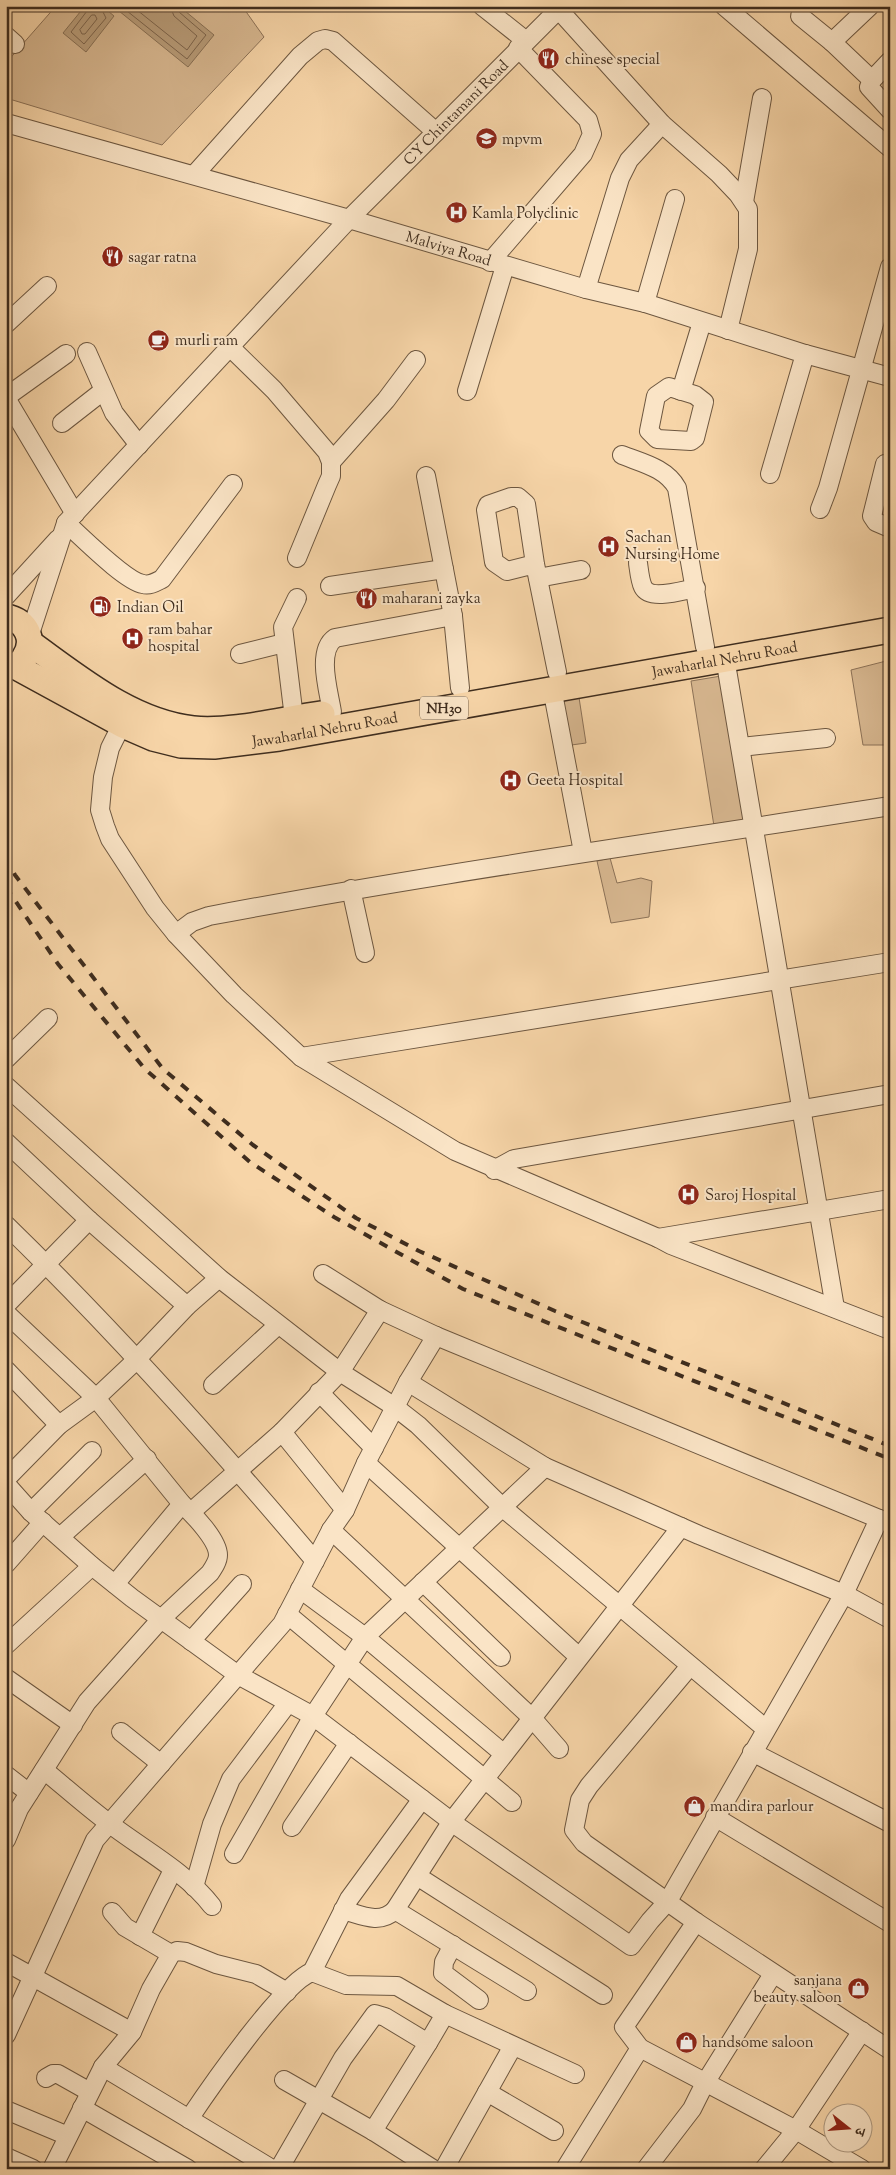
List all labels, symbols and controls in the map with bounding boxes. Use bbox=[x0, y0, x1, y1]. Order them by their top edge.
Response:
restaurant icon: chinese special bbox=[537, 47, 561, 71]
place label: chinese special bbox=[565, 50, 660, 71]
street label: CY Chintamani Road bbox=[399, 56, 514, 171]
school or university icon: mpvm bbox=[474, 127, 498, 151]
place label: mpvm bbox=[502, 130, 543, 151]
hospital icon: Kamla Polyclinic bbox=[444, 201, 468, 225]
place label: Kamla Polyclinic bbox=[472, 204, 579, 225]
street label: Malviya Road bbox=[403, 227, 494, 273]
restaurant icon: sagar ratna bbox=[100, 245, 124, 269]
place label: sagar ratna bbox=[128, 248, 197, 269]
cafe icon: murli ram bbox=[147, 328, 171, 352]
place label: murli ram bbox=[175, 331, 239, 352]
place label: Sachan Nursing Home bbox=[625, 528, 720, 566]
hospital icon: Sachan Nursing Home bbox=[597, 534, 621, 558]
restaurant icon: maharani zayka bbox=[354, 586, 378, 610]
place label: maharani zayka bbox=[382, 589, 481, 610]
fuel station icon: Indian Oil bbox=[89, 595, 113, 619]
place label: Indian Oil bbox=[117, 598, 184, 619]
place label: ram bahar hospital bbox=[148, 620, 213, 658]
hospital icon: ram bahar hospital bbox=[120, 626, 144, 650]
street label: Jawaharlal Nehru Road bbox=[650, 637, 800, 684]
road number: NH30 bbox=[420, 696, 468, 720]
street label: Jawaharlal Nehru Road bbox=[250, 708, 400, 753]
hospital icon: Geeta Hospital bbox=[499, 768, 523, 792]
place label: Geeta Hospital bbox=[527, 771, 623, 792]
hospital icon: Saroj Hospital bbox=[677, 1183, 701, 1207]
place label: Saroj Hospital bbox=[705, 1186, 796, 1207]
shop icon: mandira parlour bbox=[682, 1794, 706, 1818]
place label: mandira parlour bbox=[710, 1797, 814, 1818]
place label: sanjana beauty saloon bbox=[754, 1971, 842, 2009]
shop icon: sanjana beauty saloon bbox=[846, 1977, 870, 2001]
shop icon: handsome saloon bbox=[674, 2030, 698, 2054]
place label: handsome saloon bbox=[702, 2033, 814, 2054]
north arrow bbox=[824, 2102, 874, 2152]
text: उ bbox=[848, 2124, 869, 2138]

